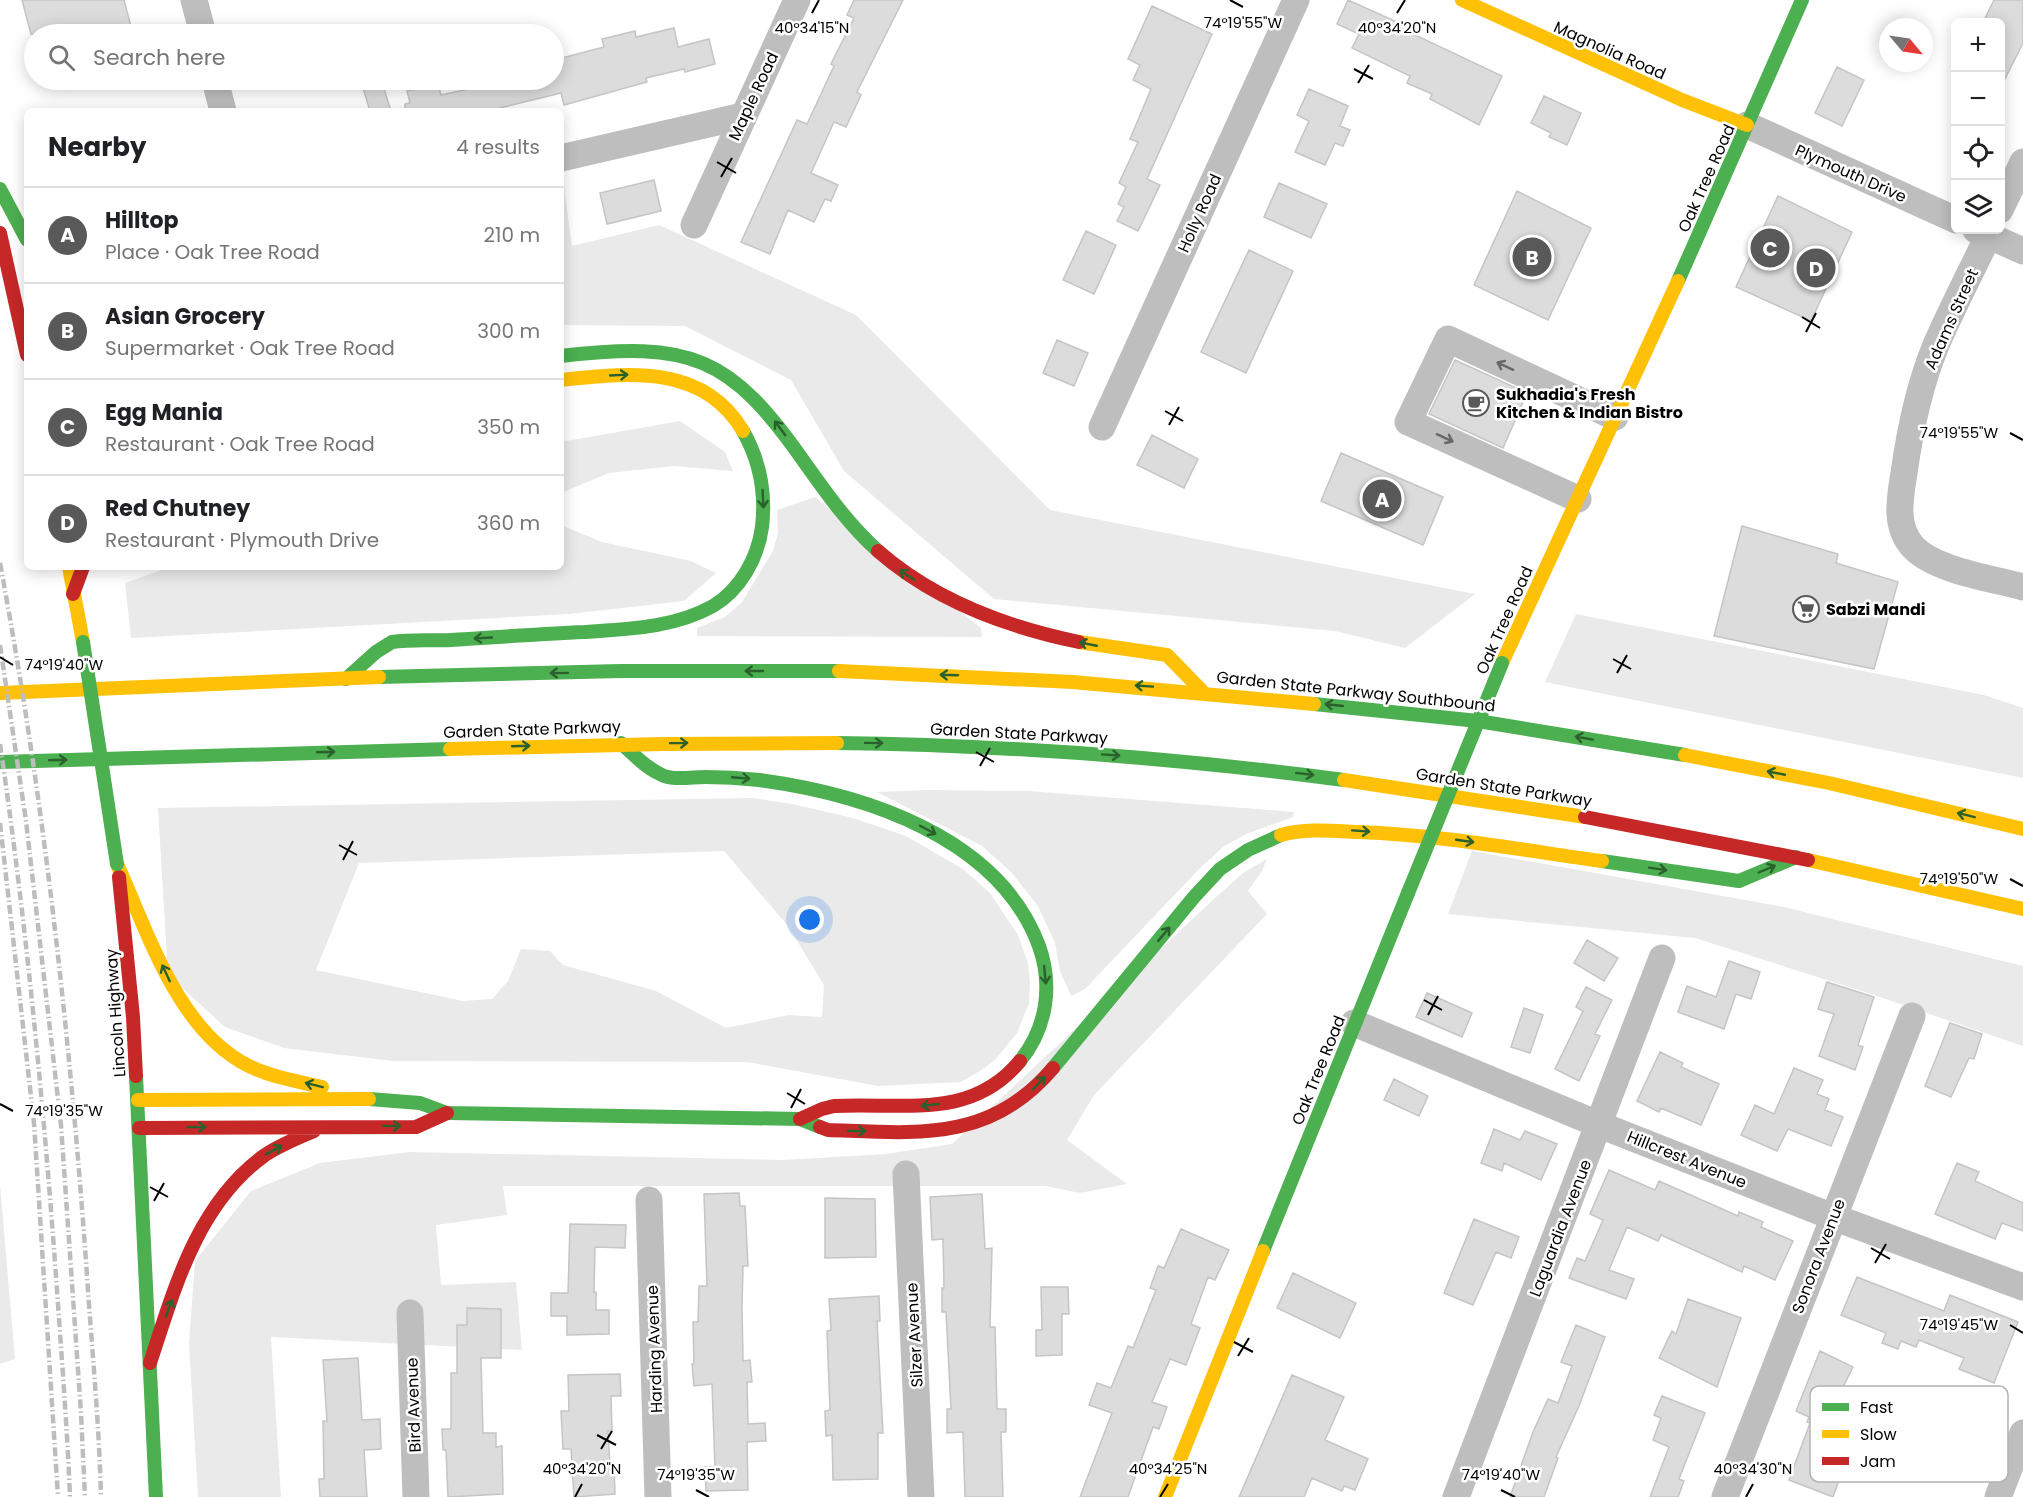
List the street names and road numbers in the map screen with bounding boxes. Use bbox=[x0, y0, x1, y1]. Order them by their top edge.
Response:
street label: Magnolia Road bbox=[1550, 15, 1669, 85]
street label: Maple Road bbox=[723, 48, 784, 144]
street label: Oak Tree Road bbox=[1672, 120, 1741, 236]
street label: Plymouth Drive bbox=[1791, 139, 1910, 208]
street label: Holly Road bbox=[1172, 170, 1227, 256]
street label: Adams Street bbox=[1919, 265, 1984, 373]
street label: Oak Tree Road bbox=[1470, 562, 1539, 678]
street label: Garden State Parkway Southbound bbox=[1215, 665, 1497, 718]
street label: Garden State Parkway bbox=[443, 715, 621, 744]
street label: Garden State Parkway bbox=[930, 717, 1108, 750]
street label: Garden State Parkway bbox=[1414, 762, 1594, 813]
street label: Lincoln Highway bbox=[100, 948, 131, 1078]
street label: Oak Tree Road bbox=[1286, 1012, 1351, 1128]
street label: Hillcrest Avenue bbox=[1624, 1125, 1750, 1194]
street label: Laguardia Avenue bbox=[1524, 1156, 1597, 1300]
street label: Sonora Avenue bbox=[1786, 1195, 1851, 1317]
street label: Silzer Avenue bbox=[900, 1282, 929, 1388]
street label: Harding Avenue bbox=[641, 1285, 668, 1413]
street label: Bird Avenue bbox=[400, 1357, 427, 1453]

